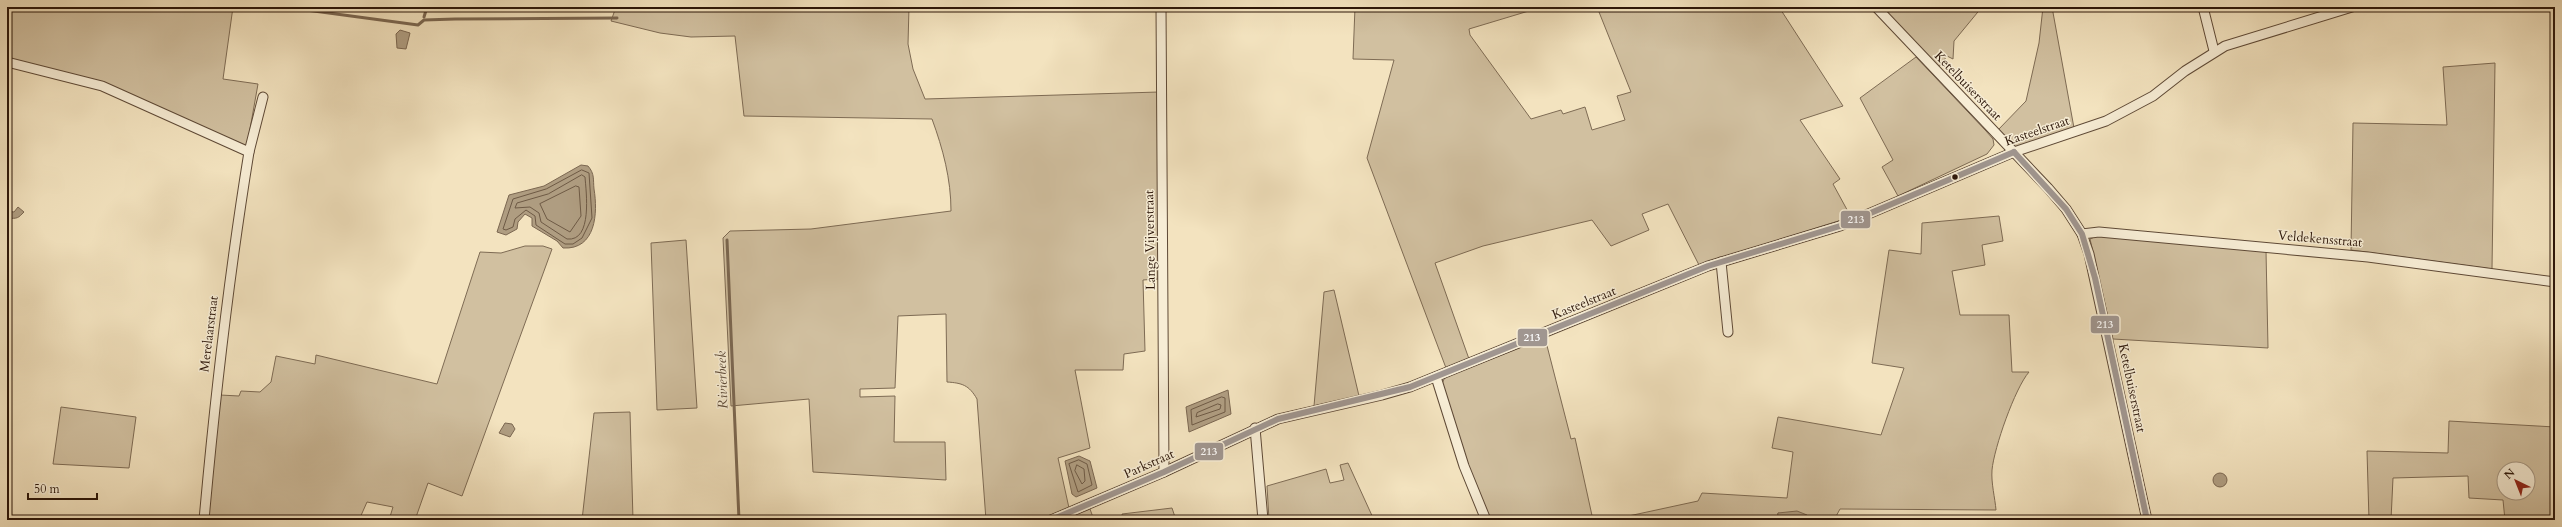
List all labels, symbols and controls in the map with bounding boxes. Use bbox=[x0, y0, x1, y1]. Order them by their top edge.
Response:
street label: Ketelbuiserstraat bbox=[1930, 47, 2006, 125]
street label: Kasteelstraat bbox=[2002, 112, 2072, 150]
unlabelled marker bbox=[1950, 172, 1960, 182]
street label: Lange Vijverstraat bbox=[1140, 190, 1160, 290]
line badge: 213 bbox=[1840, 210, 1871, 229]
text: 213 bbox=[1848, 212, 1865, 227]
street label: Veldekensstraat bbox=[2277, 226, 2363, 252]
street label: Kasteelstraat bbox=[1549, 282, 1619, 324]
street label: Merelaarstraat bbox=[195, 295, 223, 373]
line badge: 213 bbox=[2090, 315, 2120, 334]
text: 213 bbox=[2097, 317, 2114, 332]
line badge: 213 bbox=[1517, 328, 1548, 347]
text: 213 bbox=[1524, 330, 1541, 345]
street label: Ketelbuiserstraat bbox=[2114, 342, 2150, 434]
water label: Rivierbeek bbox=[711, 351, 733, 409]
line badge: 213 bbox=[1194, 442, 1224, 461]
text: 213 bbox=[1201, 444, 1218, 459]
street label: Parkstraat bbox=[1121, 445, 1177, 483]
north arrow bbox=[2496, 461, 2536, 501]
text: N bbox=[2501, 465, 2518, 483]
scale bar bbox=[28, 475, 97, 501]
text: 50 m bbox=[34, 481, 61, 497]

